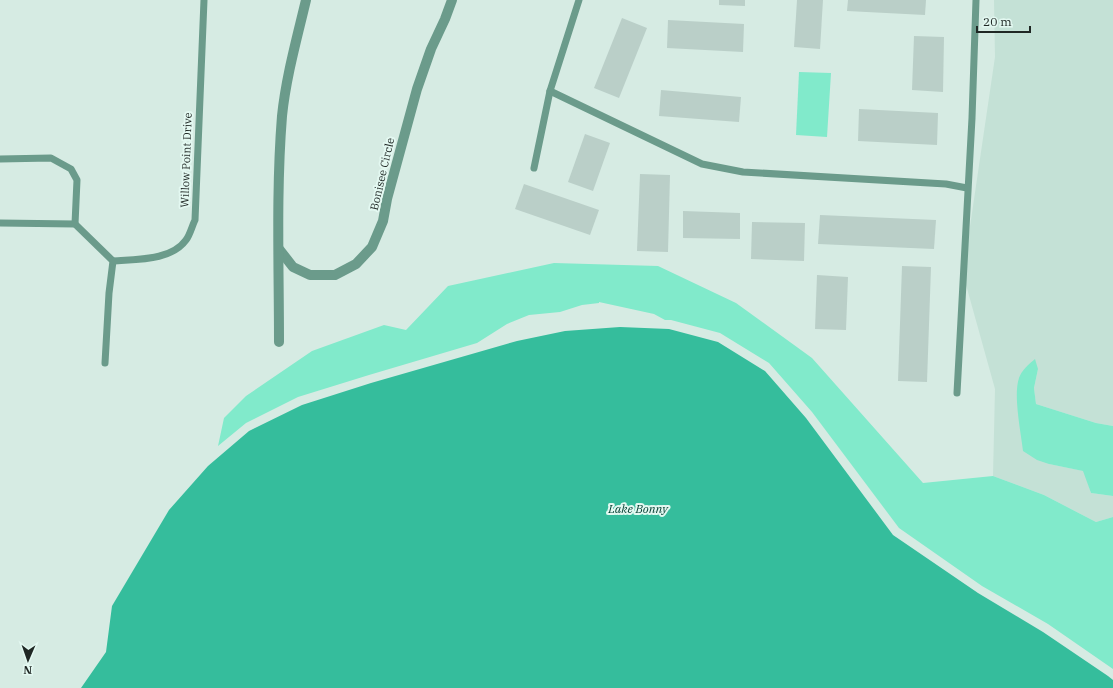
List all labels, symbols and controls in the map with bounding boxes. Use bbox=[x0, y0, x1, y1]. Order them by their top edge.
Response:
scale bar bbox=[977, 8, 1030, 34]
text: 20 m bbox=[983, 14, 1012, 29]
street label: Willow Point Drive bbox=[177, 112, 195, 208]
street label: Bonisee Circle bbox=[367, 136, 397, 212]
water label: Lake Bonny bbox=[607, 501, 669, 516]
north arrow bbox=[8, 640, 48, 680]
text: N bbox=[23, 663, 32, 677]

